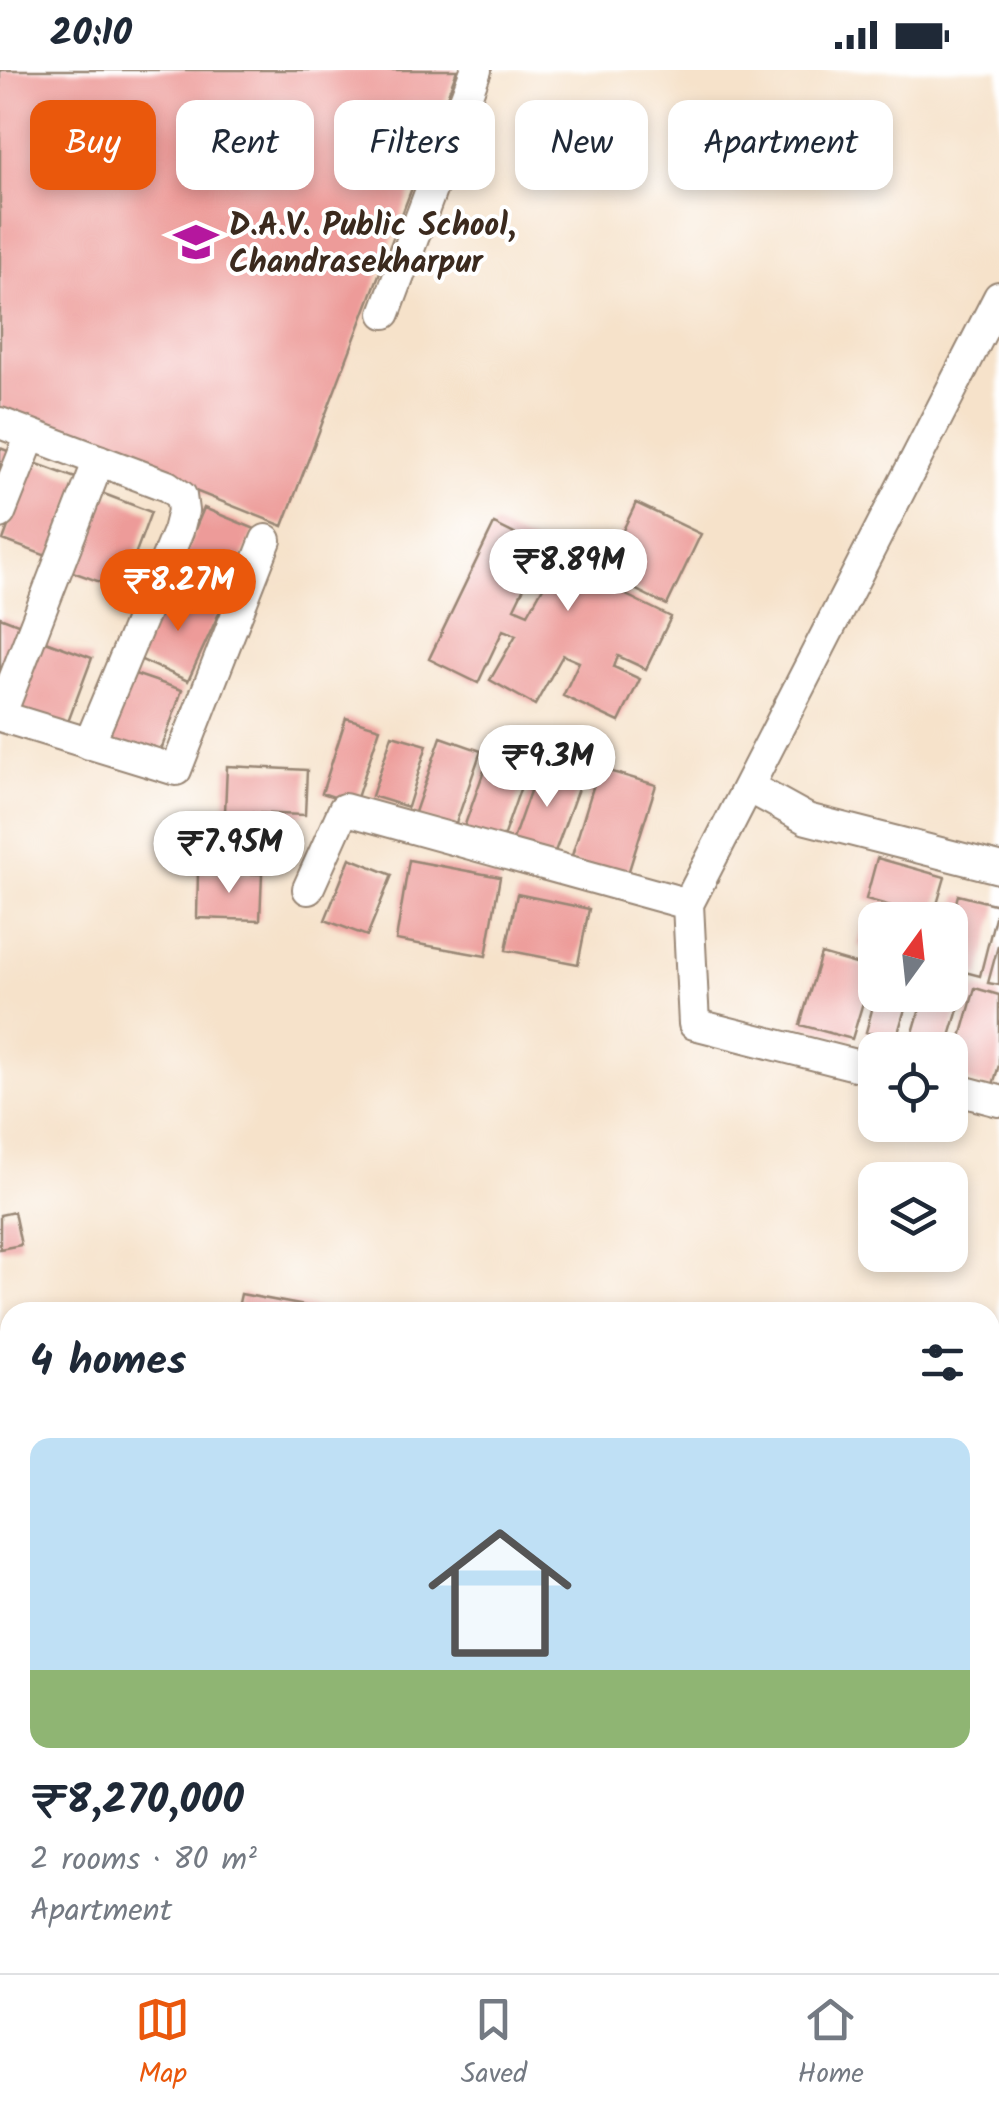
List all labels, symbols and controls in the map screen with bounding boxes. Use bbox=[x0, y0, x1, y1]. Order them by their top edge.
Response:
text: 20:10 bbox=[50, 5, 132, 65]
chip: Buy bbox=[30, 100, 156, 190]
chip: Rent bbox=[176, 100, 314, 190]
chip: Filters bbox=[334, 100, 495, 190]
chip: New bbox=[515, 100, 648, 190]
chip: Apartment bbox=[668, 100, 893, 190]
place label: D.A.V. Public School, Chandrasekharpur bbox=[229, 201, 516, 289]
school or university icon: D.A.V. Public School, Chandrasekharpur bbox=[172, 218, 220, 266]
pin: ₹8.89M bbox=[487, 529, 649, 614]
text: ₹8.89M bbox=[511, 536, 625, 587]
pin: ₹8.27M bbox=[97, 549, 259, 634]
text: ₹8.27M bbox=[122, 556, 234, 607]
pin: ₹9.3M bbox=[477, 725, 617, 810]
text: ₹9.3M bbox=[500, 732, 594, 783]
pin: ₹7.95M bbox=[148, 811, 310, 896]
text: ₹7.95M bbox=[175, 818, 283, 869]
north arrow bbox=[858, 902, 968, 1012]
map controls bbox=[858, 902, 968, 1272]
button: locate bbox=[858, 1032, 968, 1142]
button: layers bbox=[858, 1162, 968, 1272]
text: 4 homes bbox=[30, 1329, 186, 1396]
icon: filters bbox=[915, 1335, 970, 1390]
icon: home bbox=[410, 1503, 590, 1683]
text: ₹8,270,000 bbox=[30, 1768, 244, 1835]
text: 2 rooms · 80 m² bbox=[30, 1835, 257, 1886]
text: Apartment bbox=[30, 1886, 172, 1937]
tab: Map bbox=[135, 1992, 190, 2097]
tab: Saved bbox=[461, 1992, 527, 2097]
tab: Home bbox=[797, 1992, 864, 2097]

